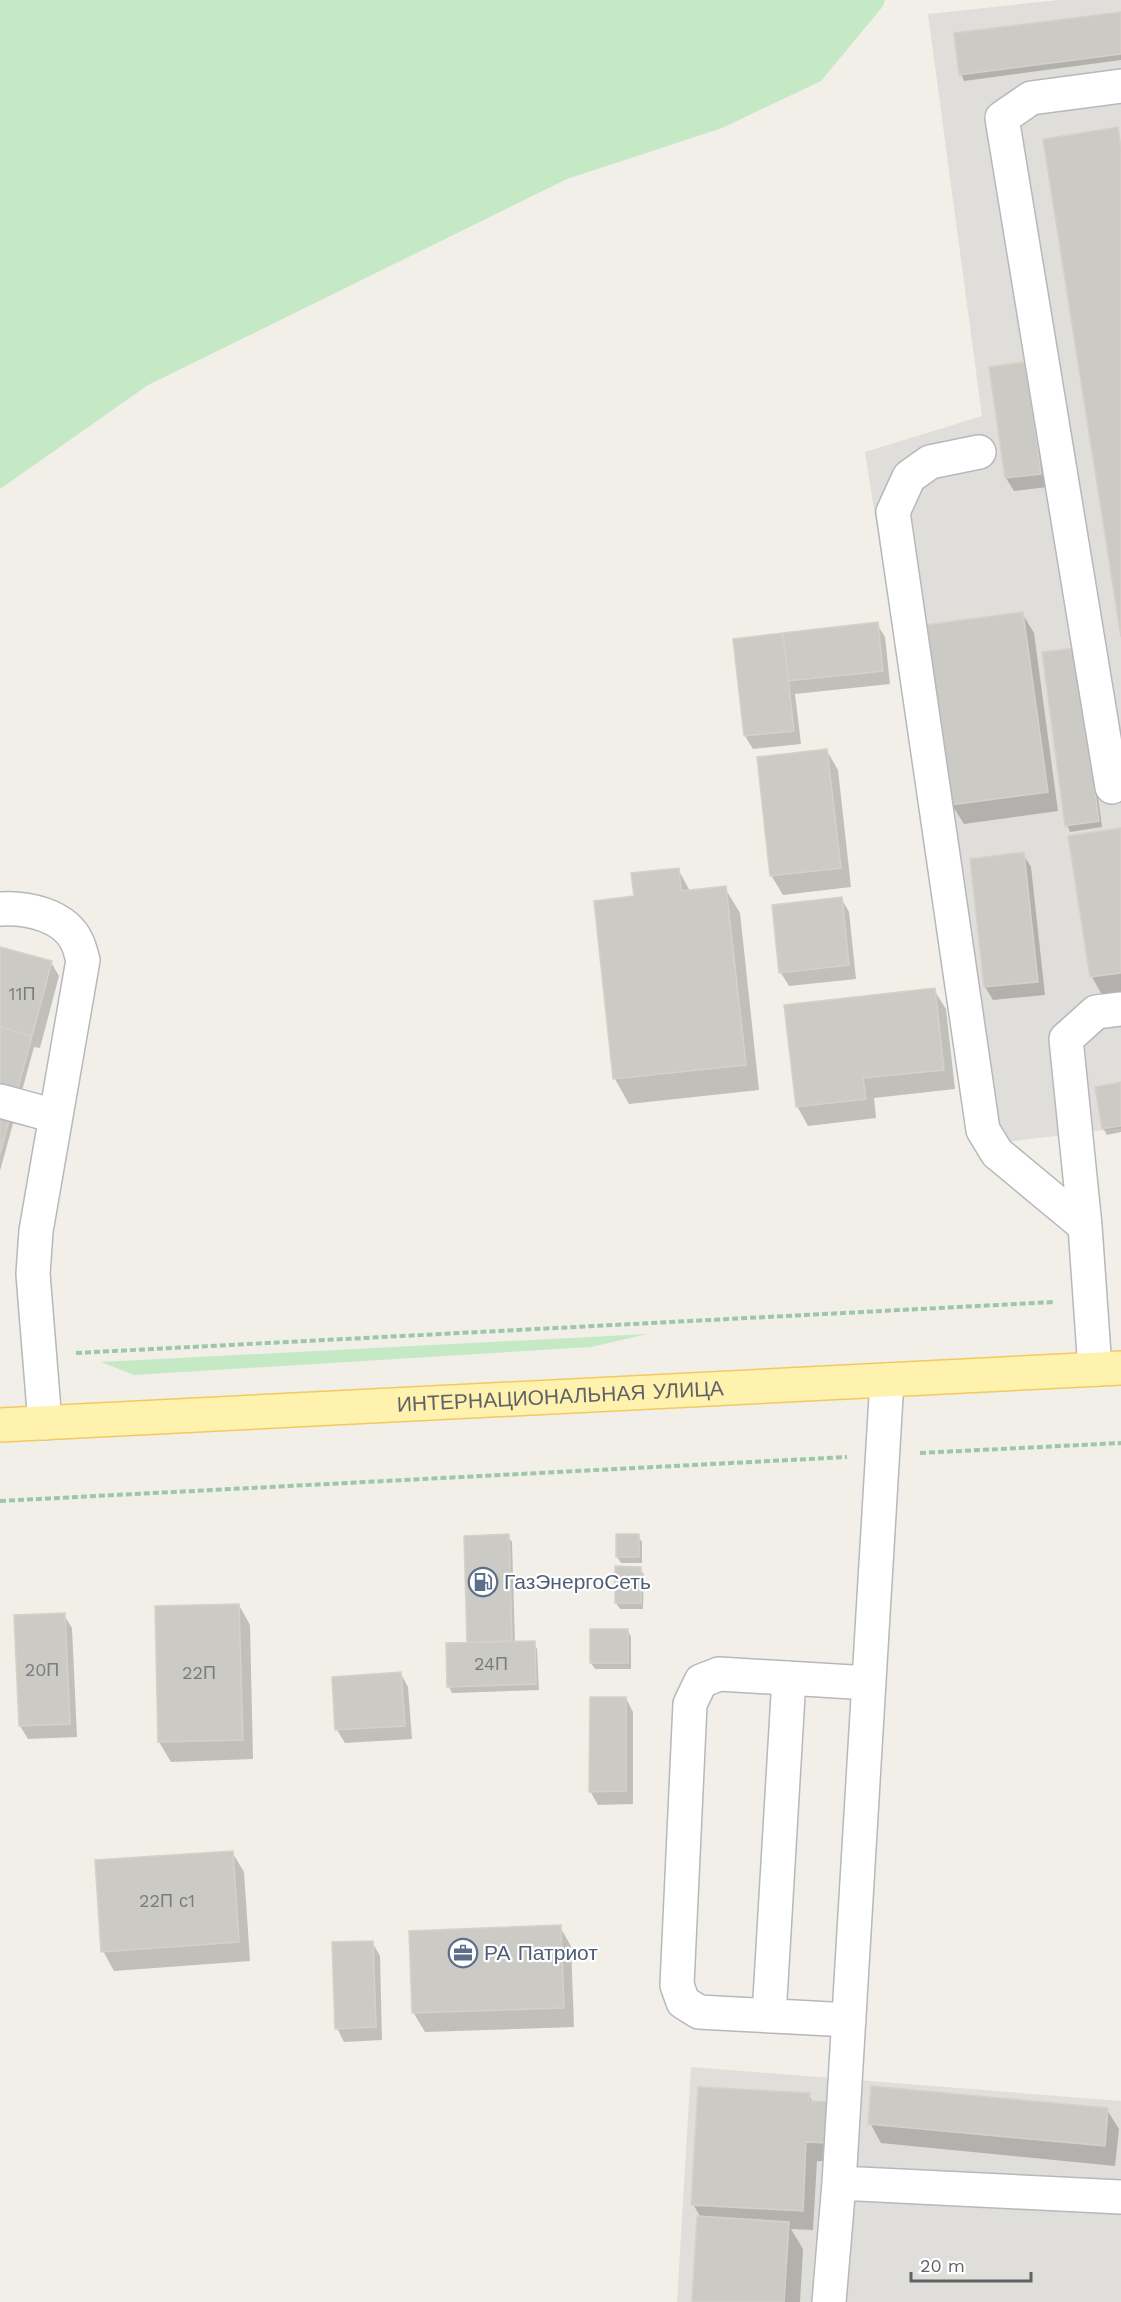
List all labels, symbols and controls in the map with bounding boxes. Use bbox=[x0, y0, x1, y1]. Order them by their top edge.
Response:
house number: 11П bbox=[9, 983, 35, 1004]
street label: ИНТЕРНАЦИОНАЛЬНАЯ УЛИЦА bbox=[396, 1375, 724, 1417]
fuel station icon: ГазЭнергоСеть bbox=[467, 1566, 499, 1598]
place label: ГазЭнергоСеть bbox=[504, 1569, 651, 1594]
house number: 24П bbox=[474, 1653, 508, 1674]
house number: 20П bbox=[25, 1659, 59, 1680]
house number: 22П bbox=[182, 1662, 216, 1683]
house number: 22П с1 bbox=[139, 1890, 195, 1911]
office icon: РА Патриот bbox=[447, 1937, 479, 1969]
place label: РА Патриот bbox=[484, 1940, 598, 1965]
scale bar bbox=[911, 2245, 1031, 2283]
text: 20 m bbox=[920, 2255, 965, 2276]

